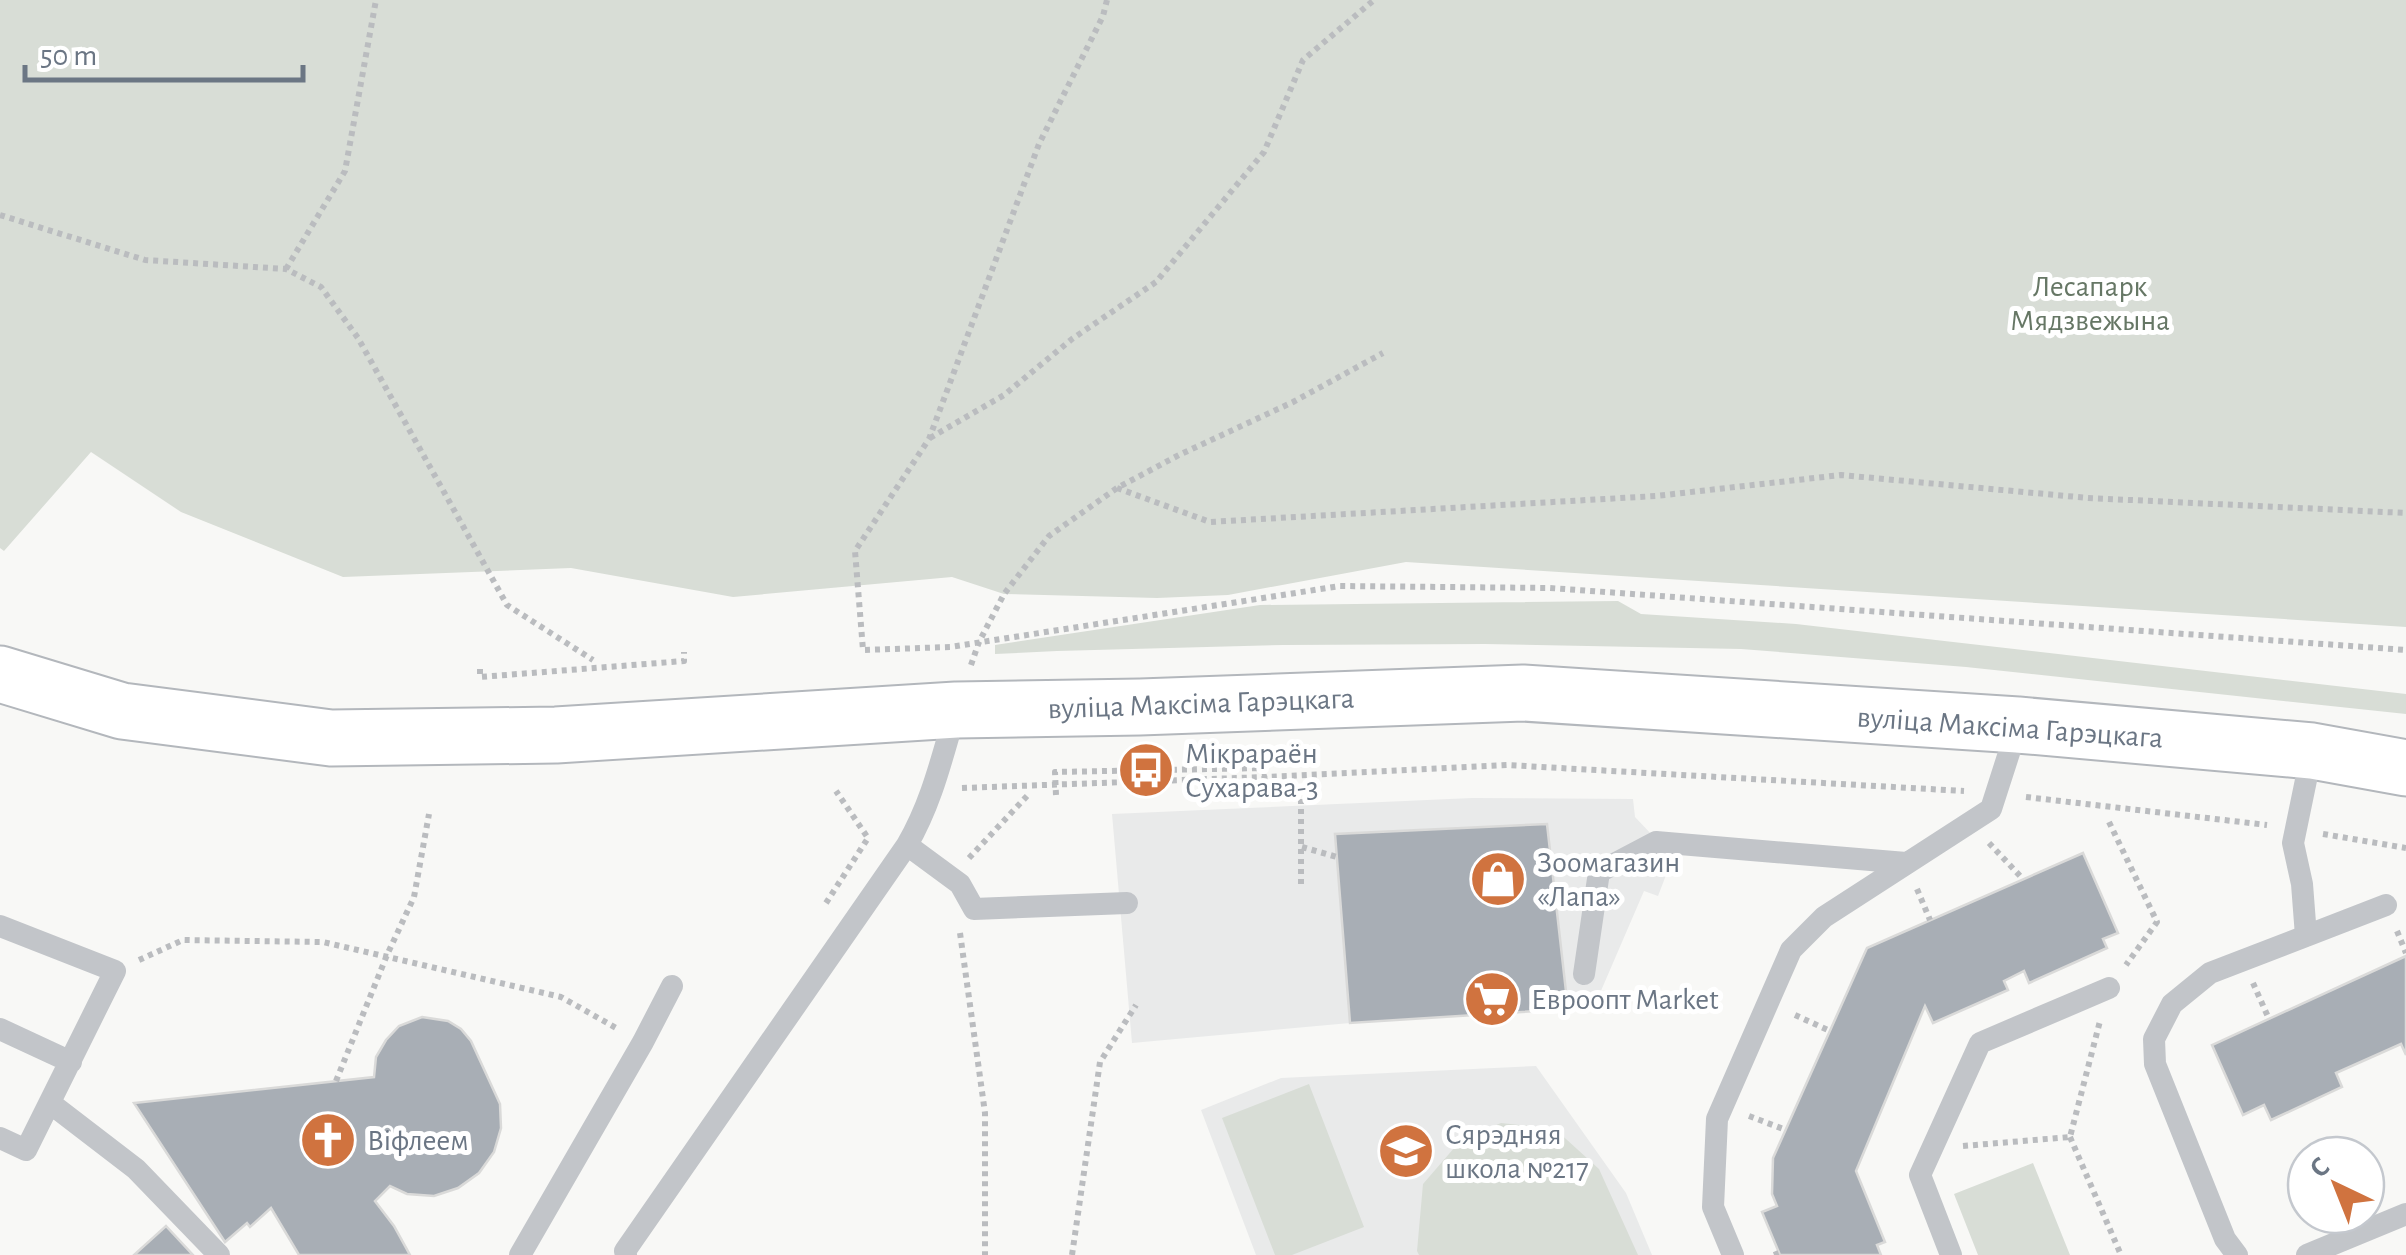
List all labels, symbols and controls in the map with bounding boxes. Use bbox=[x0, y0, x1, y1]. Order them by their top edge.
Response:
scale bar bbox=[25, 20, 302, 82]
text: 50 m bbox=[40, 41, 97, 71]
park label: Лесапарк Мядзвежына bbox=[2010, 272, 2170, 336]
street label: вуліца Максіма Гарэцкага bbox=[1047, 684, 1355, 724]
street label: вуліца Максіма Гарэцкага bbox=[1856, 702, 2164, 754]
place label: Мікрараён Сухарава-3 bbox=[1185, 739, 1319, 803]
bus stop icon: Мікрараён Сухарава-3 bbox=[1116, 740, 1176, 800]
place label: Зоомагазин «Лапа» bbox=[1537, 848, 1680, 912]
shop icon: Зоомагазин «Лапа» bbox=[1468, 849, 1528, 909]
supermarket icon: Евроопт Market bbox=[1462, 969, 1522, 1029]
place label: Евроопт Market bbox=[1531, 985, 1719, 1015]
church icon: Віфлеем bbox=[298, 1110, 358, 1170]
place label: Сярэдняя школа №217 bbox=[1445, 1120, 1589, 1184]
school or university icon: Сярэдняя школа №217 bbox=[1376, 1121, 1436, 1181]
place label: Віфлеем bbox=[367, 1126, 469, 1156]
north arrow bbox=[2286, 1135, 2386, 1235]
text: С bbox=[2305, 1153, 2336, 1184]

